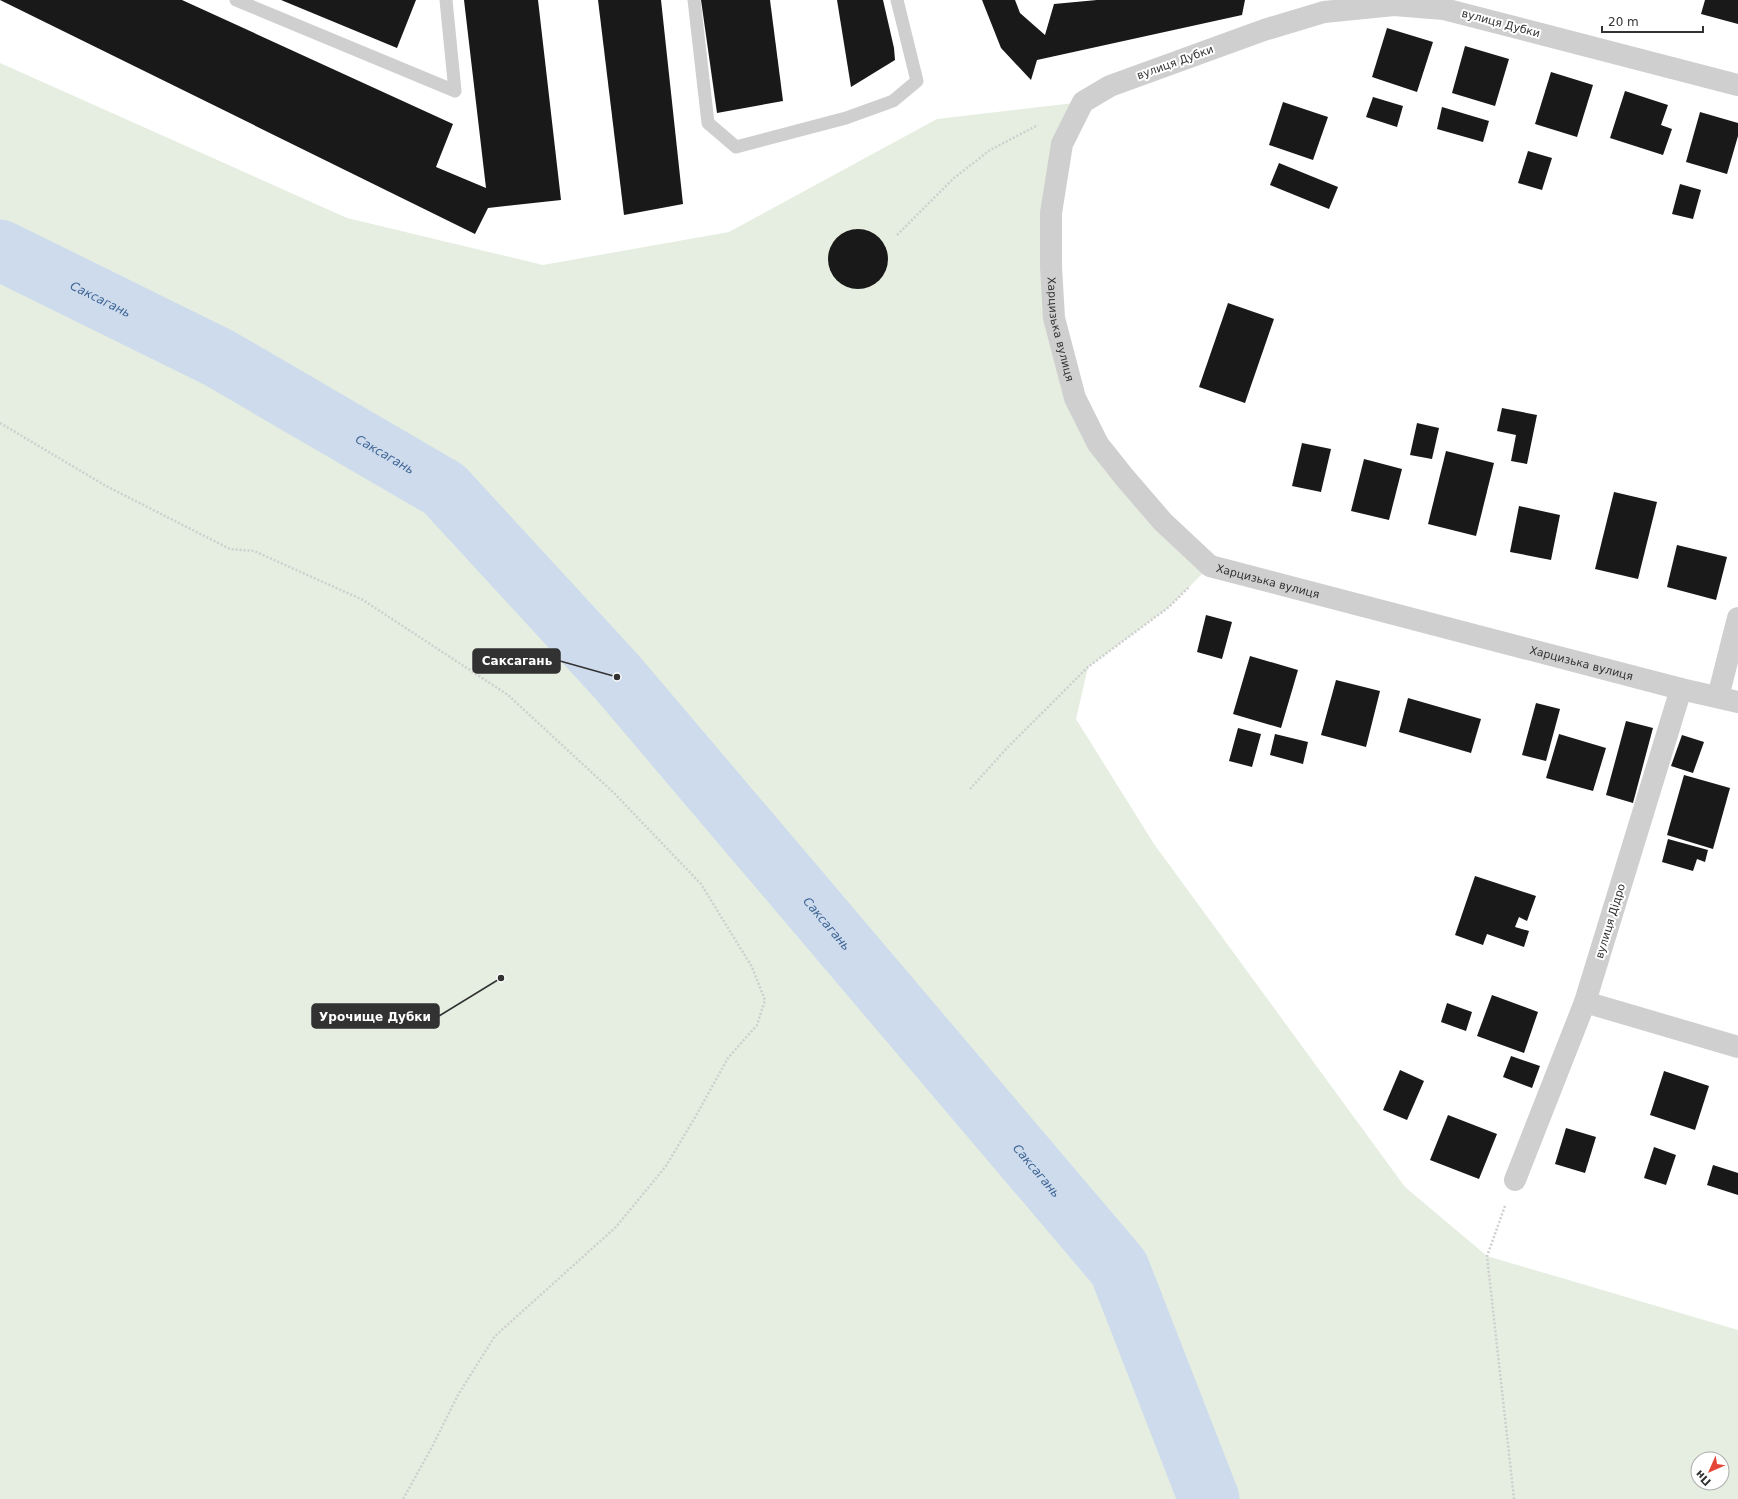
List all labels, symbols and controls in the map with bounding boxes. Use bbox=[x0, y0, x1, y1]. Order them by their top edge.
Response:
street label: вулиця Дубки bbox=[1460, 7, 1541, 40]
scale bar bbox=[1602, 8, 1703, 34]
text: 20 m bbox=[1608, 15, 1639, 29]
street label: вулиця Дубки bbox=[1135, 43, 1215, 82]
street label: Харцизька вулиця bbox=[1045, 276, 1076, 383]
water label: Саксагань bbox=[68, 279, 133, 320]
water label: Саксагань bbox=[353, 432, 417, 477]
street label: Харцизька вулиця bbox=[1215, 562, 1321, 601]
street label: Харцизька вулиця bbox=[1528, 644, 1635, 683]
callout: Саксагань bbox=[473, 649, 560, 673]
text: Саксагань bbox=[482, 654, 553, 668]
street label: вулиця Дідро bbox=[1593, 882, 1628, 960]
water label: Саксагань bbox=[800, 894, 853, 953]
callout: Урочище Дубки bbox=[312, 1004, 439, 1028]
text: Урочище Дубки bbox=[319, 1010, 431, 1024]
water label: Саксагань bbox=[1010, 1141, 1063, 1200]
north arrow bbox=[1690, 1451, 1730, 1491]
text: Пн bbox=[1693, 1467, 1714, 1488]

